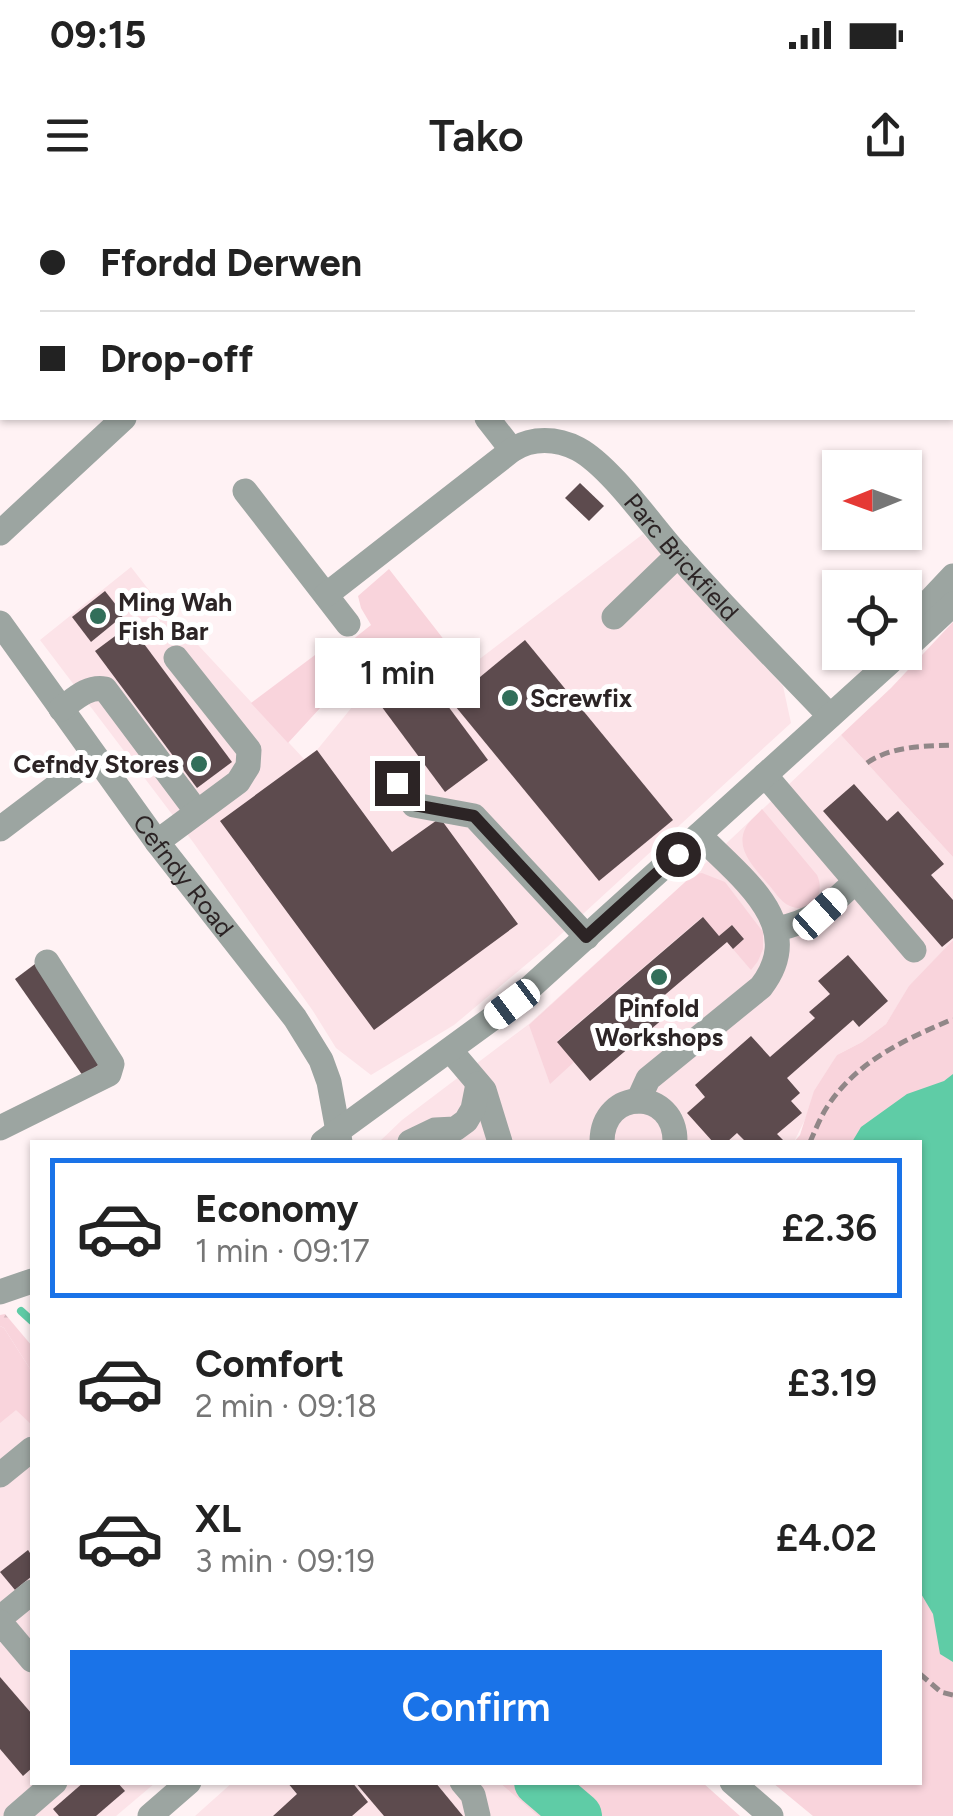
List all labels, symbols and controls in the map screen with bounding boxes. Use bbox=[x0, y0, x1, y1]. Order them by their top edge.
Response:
text: 09:15 bbox=[50, 12, 146, 58]
icon: menu bbox=[40, 108, 95, 163]
text: Tako bbox=[429, 108, 524, 162]
icon: share bbox=[858, 108, 913, 163]
text: Ffordd Derwen bbox=[100, 240, 362, 286]
text: Drop-off bbox=[100, 336, 253, 382]
north arrow bbox=[822, 450, 922, 550]
map controls bbox=[822, 450, 922, 670]
street label: Parc Brickfield bbox=[618, 487, 745, 627]
button: locate bbox=[822, 570, 922, 670]
place label: Ming Wah Fish Bar bbox=[118, 587, 232, 646]
marker: Ming Wah Fish Bar bbox=[87, 605, 109, 627]
callout: 1 min bbox=[314, 638, 480, 708]
text: 1 min bbox=[360, 654, 435, 692]
place label: Screwfix bbox=[530, 683, 633, 713]
marker: Screwfix bbox=[499, 687, 521, 709]
place label: Cefndy Stores bbox=[13, 749, 179, 779]
marker: Cefndy Stores bbox=[188, 753, 210, 775]
route end bbox=[375, 761, 420, 806]
street label: Cefndy Road bbox=[127, 808, 240, 942]
route start bbox=[656, 832, 701, 877]
car bbox=[788, 883, 852, 945]
marker: Pinfold Workshops bbox=[648, 966, 670, 988]
car bbox=[479, 974, 545, 1034]
place label: Pinfold Workshops bbox=[595, 993, 723, 1052]
icon: car bbox=[75, 1183, 165, 1273]
text: Economy bbox=[195, 1186, 358, 1232]
text: £2.36 bbox=[781, 1205, 877, 1251]
text: 1 min · 09:17 bbox=[195, 1232, 370, 1270]
icon: car bbox=[75, 1338, 165, 1428]
text: Comfort bbox=[195, 1341, 344, 1387]
text: £3.19 bbox=[787, 1360, 877, 1406]
text: 2 min · 09:18 bbox=[195, 1387, 377, 1425]
icon: car bbox=[75, 1493, 165, 1583]
text: XL bbox=[195, 1496, 241, 1542]
text: £4.02 bbox=[776, 1515, 877, 1561]
text: 3 min · 09:19 bbox=[195, 1542, 375, 1580]
button: Confirm bbox=[70, 1650, 882, 1765]

